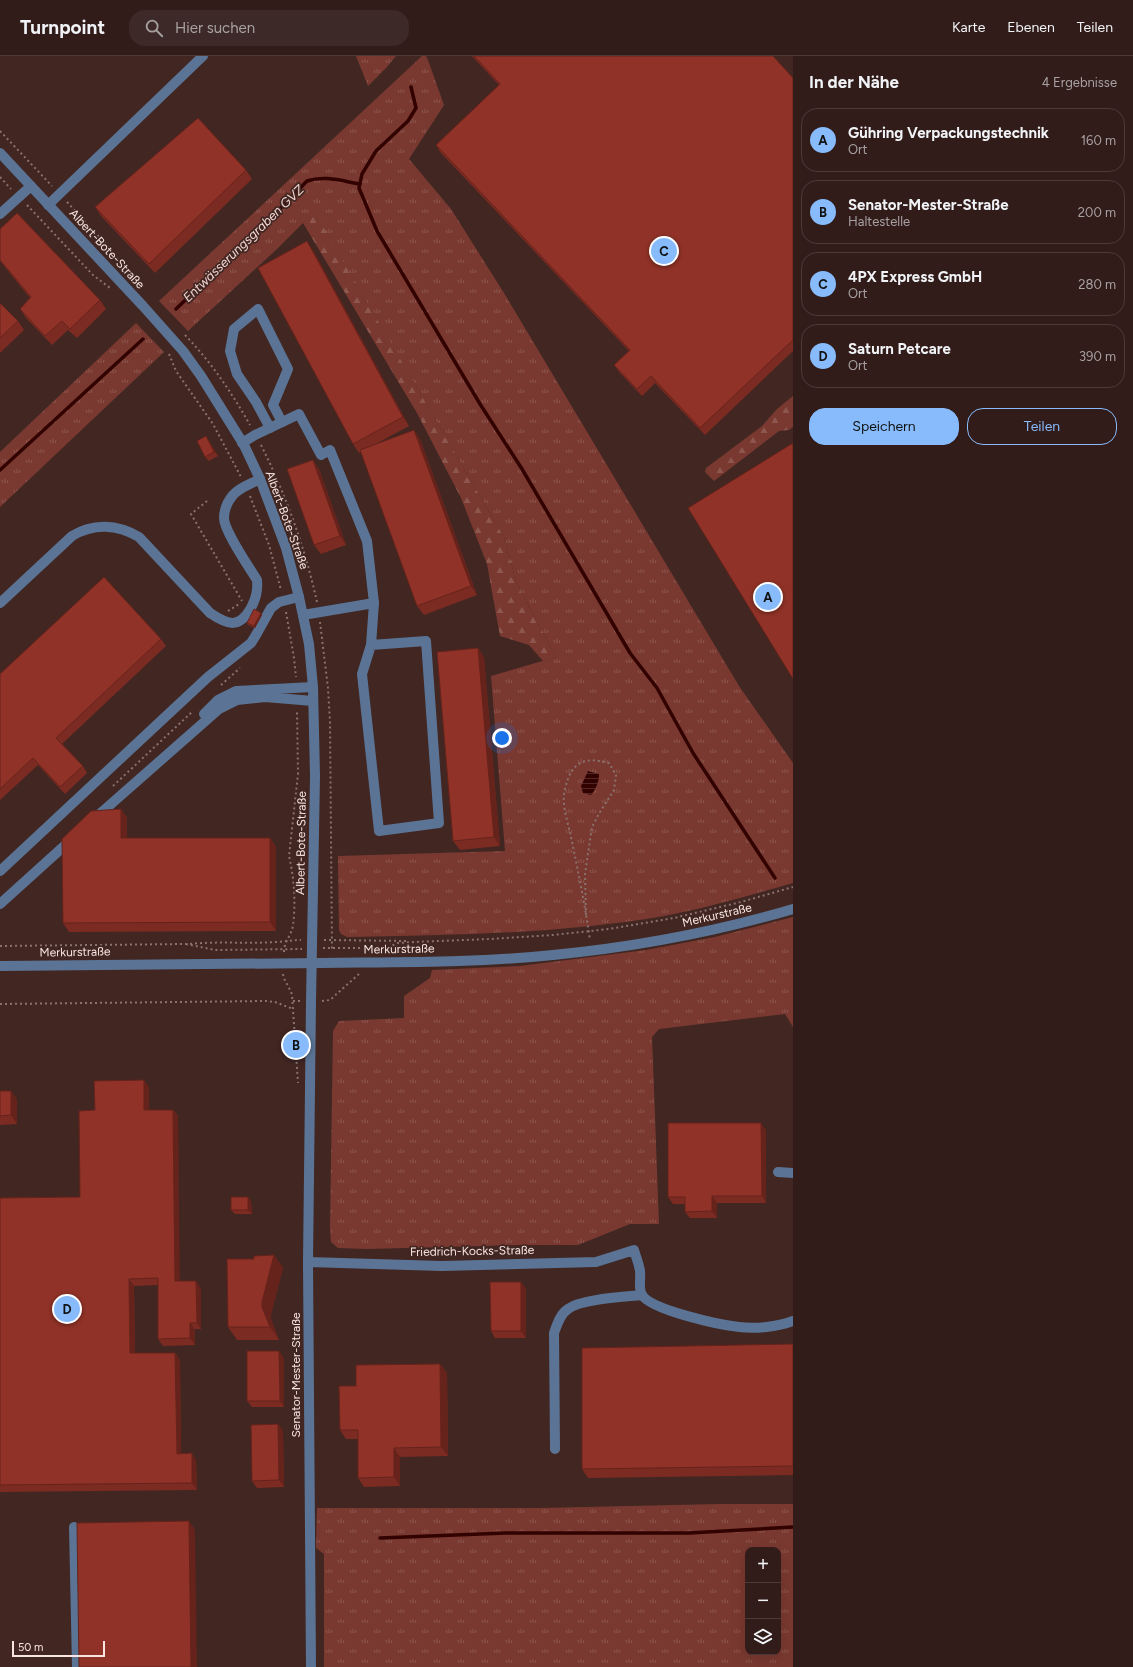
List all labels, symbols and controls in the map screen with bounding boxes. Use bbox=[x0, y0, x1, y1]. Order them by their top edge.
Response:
search box bbox=[129, 10, 409, 46]
text: Turnpoint bbox=[20, 16, 105, 39]
icon: search bbox=[143, 17, 165, 39]
text: Hier suchen bbox=[175, 19, 255, 37]
text: Karte bbox=[952, 19, 985, 36]
text: Ebenen bbox=[1007, 19, 1055, 36]
text: Teilen bbox=[1077, 19, 1113, 36]
text: In der Nähe bbox=[809, 72, 899, 92]
text: 4 Ergebnisse bbox=[1042, 75, 1117, 90]
text: Gühring Verpackungstechnik bbox=[848, 124, 1049, 142]
text: A bbox=[818, 133, 828, 148]
text: 160 m bbox=[1081, 133, 1116, 148]
text: Ort bbox=[848, 142, 867, 157]
water label: Entwässerungsgraben GVZ bbox=[180, 181, 307, 305]
text: Senator-Mester-Straße bbox=[848, 196, 1008, 214]
text: B bbox=[819, 205, 827, 220]
text: 200 m bbox=[1078, 205, 1116, 220]
street label: Albert-Bote-Straße bbox=[67, 206, 148, 292]
text: Haltestelle bbox=[848, 214, 910, 229]
pin: C bbox=[651, 236, 677, 266]
text: 4PX Express GmbH bbox=[848, 268, 982, 286]
text: C bbox=[818, 277, 828, 292]
text: 280 m bbox=[1078, 277, 1116, 292]
text: Ort bbox=[848, 286, 867, 301]
text: Saturn Petcare bbox=[848, 340, 951, 358]
text: D bbox=[818, 349, 828, 364]
text: 390 m bbox=[1079, 349, 1116, 364]
text: Ort bbox=[848, 358, 867, 373]
button: Speichern bbox=[809, 408, 959, 445]
button: Teilen bbox=[967, 408, 1117, 445]
street label: Albert-Bote-Straße bbox=[263, 469, 311, 572]
pin: A bbox=[755, 582, 781, 612]
your location bbox=[492, 728, 512, 748]
street label: Albert-Bote-Straße bbox=[293, 791, 309, 895]
street label: Merkurstraße bbox=[681, 900, 754, 930]
street label: Merkurstraße bbox=[363, 941, 435, 957]
street label: Merkurstraße bbox=[39, 944, 111, 960]
pin: B bbox=[283, 1030, 309, 1060]
street label: Friedrich-Kocks-Straße bbox=[410, 1243, 535, 1259]
pin: D bbox=[54, 1294, 80, 1324]
street label: Senator-Mester-Straße bbox=[289, 1312, 303, 1438]
map controls bbox=[745, 1547, 781, 1655]
button: + bbox=[745, 1547, 781, 1583]
button: − bbox=[745, 1583, 781, 1619]
button: layers bbox=[745, 1619, 781, 1655]
scale bar bbox=[12, 1639, 105, 1658]
text: 50 m bbox=[18, 1641, 43, 1654]

